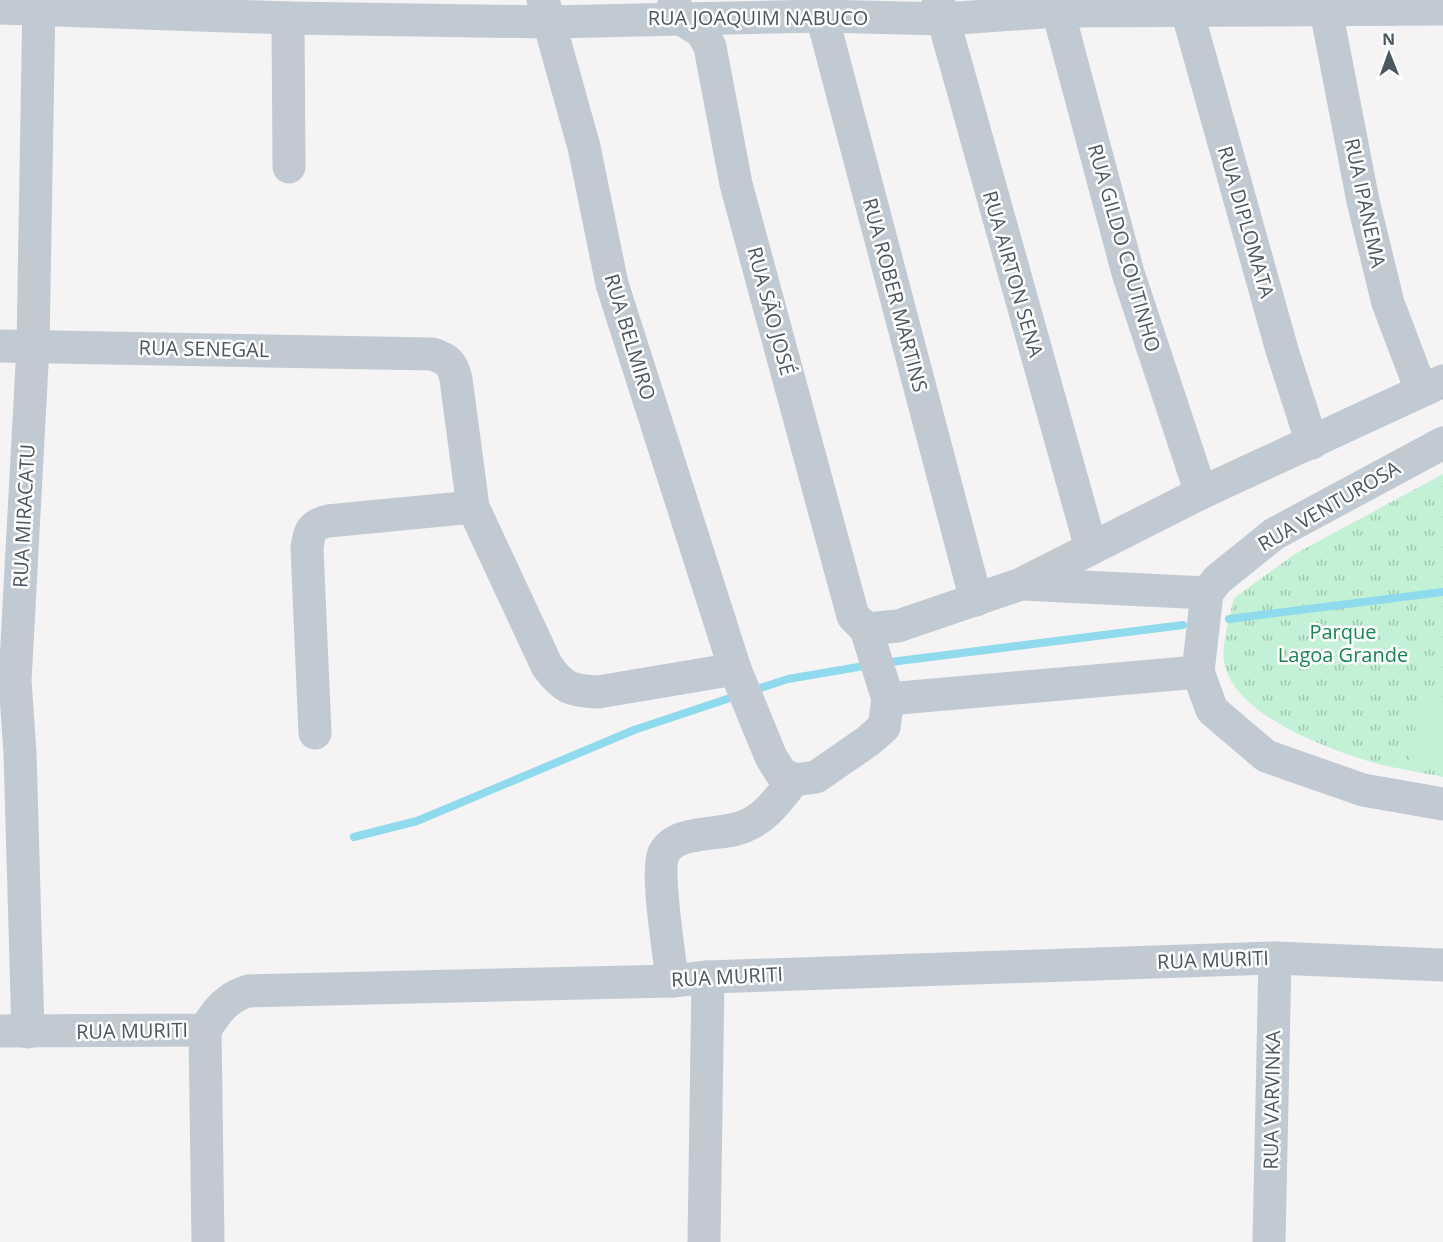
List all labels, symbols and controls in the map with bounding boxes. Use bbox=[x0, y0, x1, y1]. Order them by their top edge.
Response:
street label: RUA JOAQUIM NABUCO bbox=[648, 4, 868, 31]
north arrow bbox=[1359, 24, 1419, 84]
text: N bbox=[1382, 28, 1395, 50]
street label: RUA IPANEMA bbox=[1339, 136, 1392, 271]
street label: RUA GILDO COUTINHO bbox=[1082, 141, 1167, 355]
street label: RUA DIPLOMATA bbox=[1212, 143, 1281, 301]
street label: RUA AIRTON SENA bbox=[977, 187, 1050, 361]
street label: RUA ROBER MARTINS bbox=[857, 195, 934, 395]
street label: RUA SÃO JOSÉ bbox=[741, 244, 802, 378]
street label: RUA BELMIRO bbox=[598, 270, 662, 403]
street label: RUA SENEGAL bbox=[138, 334, 270, 363]
street label: RUA MIRACATU bbox=[6, 443, 41, 589]
street label: RUA VENTUROSA bbox=[1253, 454, 1405, 557]
park label: Parque Lagoa Grande bbox=[1278, 618, 1408, 668]
street label: RUA MURITI bbox=[1157, 944, 1269, 975]
street label: RUA MURITI bbox=[670, 960, 784, 993]
street label: RUA MURITI bbox=[76, 1016, 188, 1045]
street label: RUA VARVINKA bbox=[1257, 1030, 1286, 1170]

